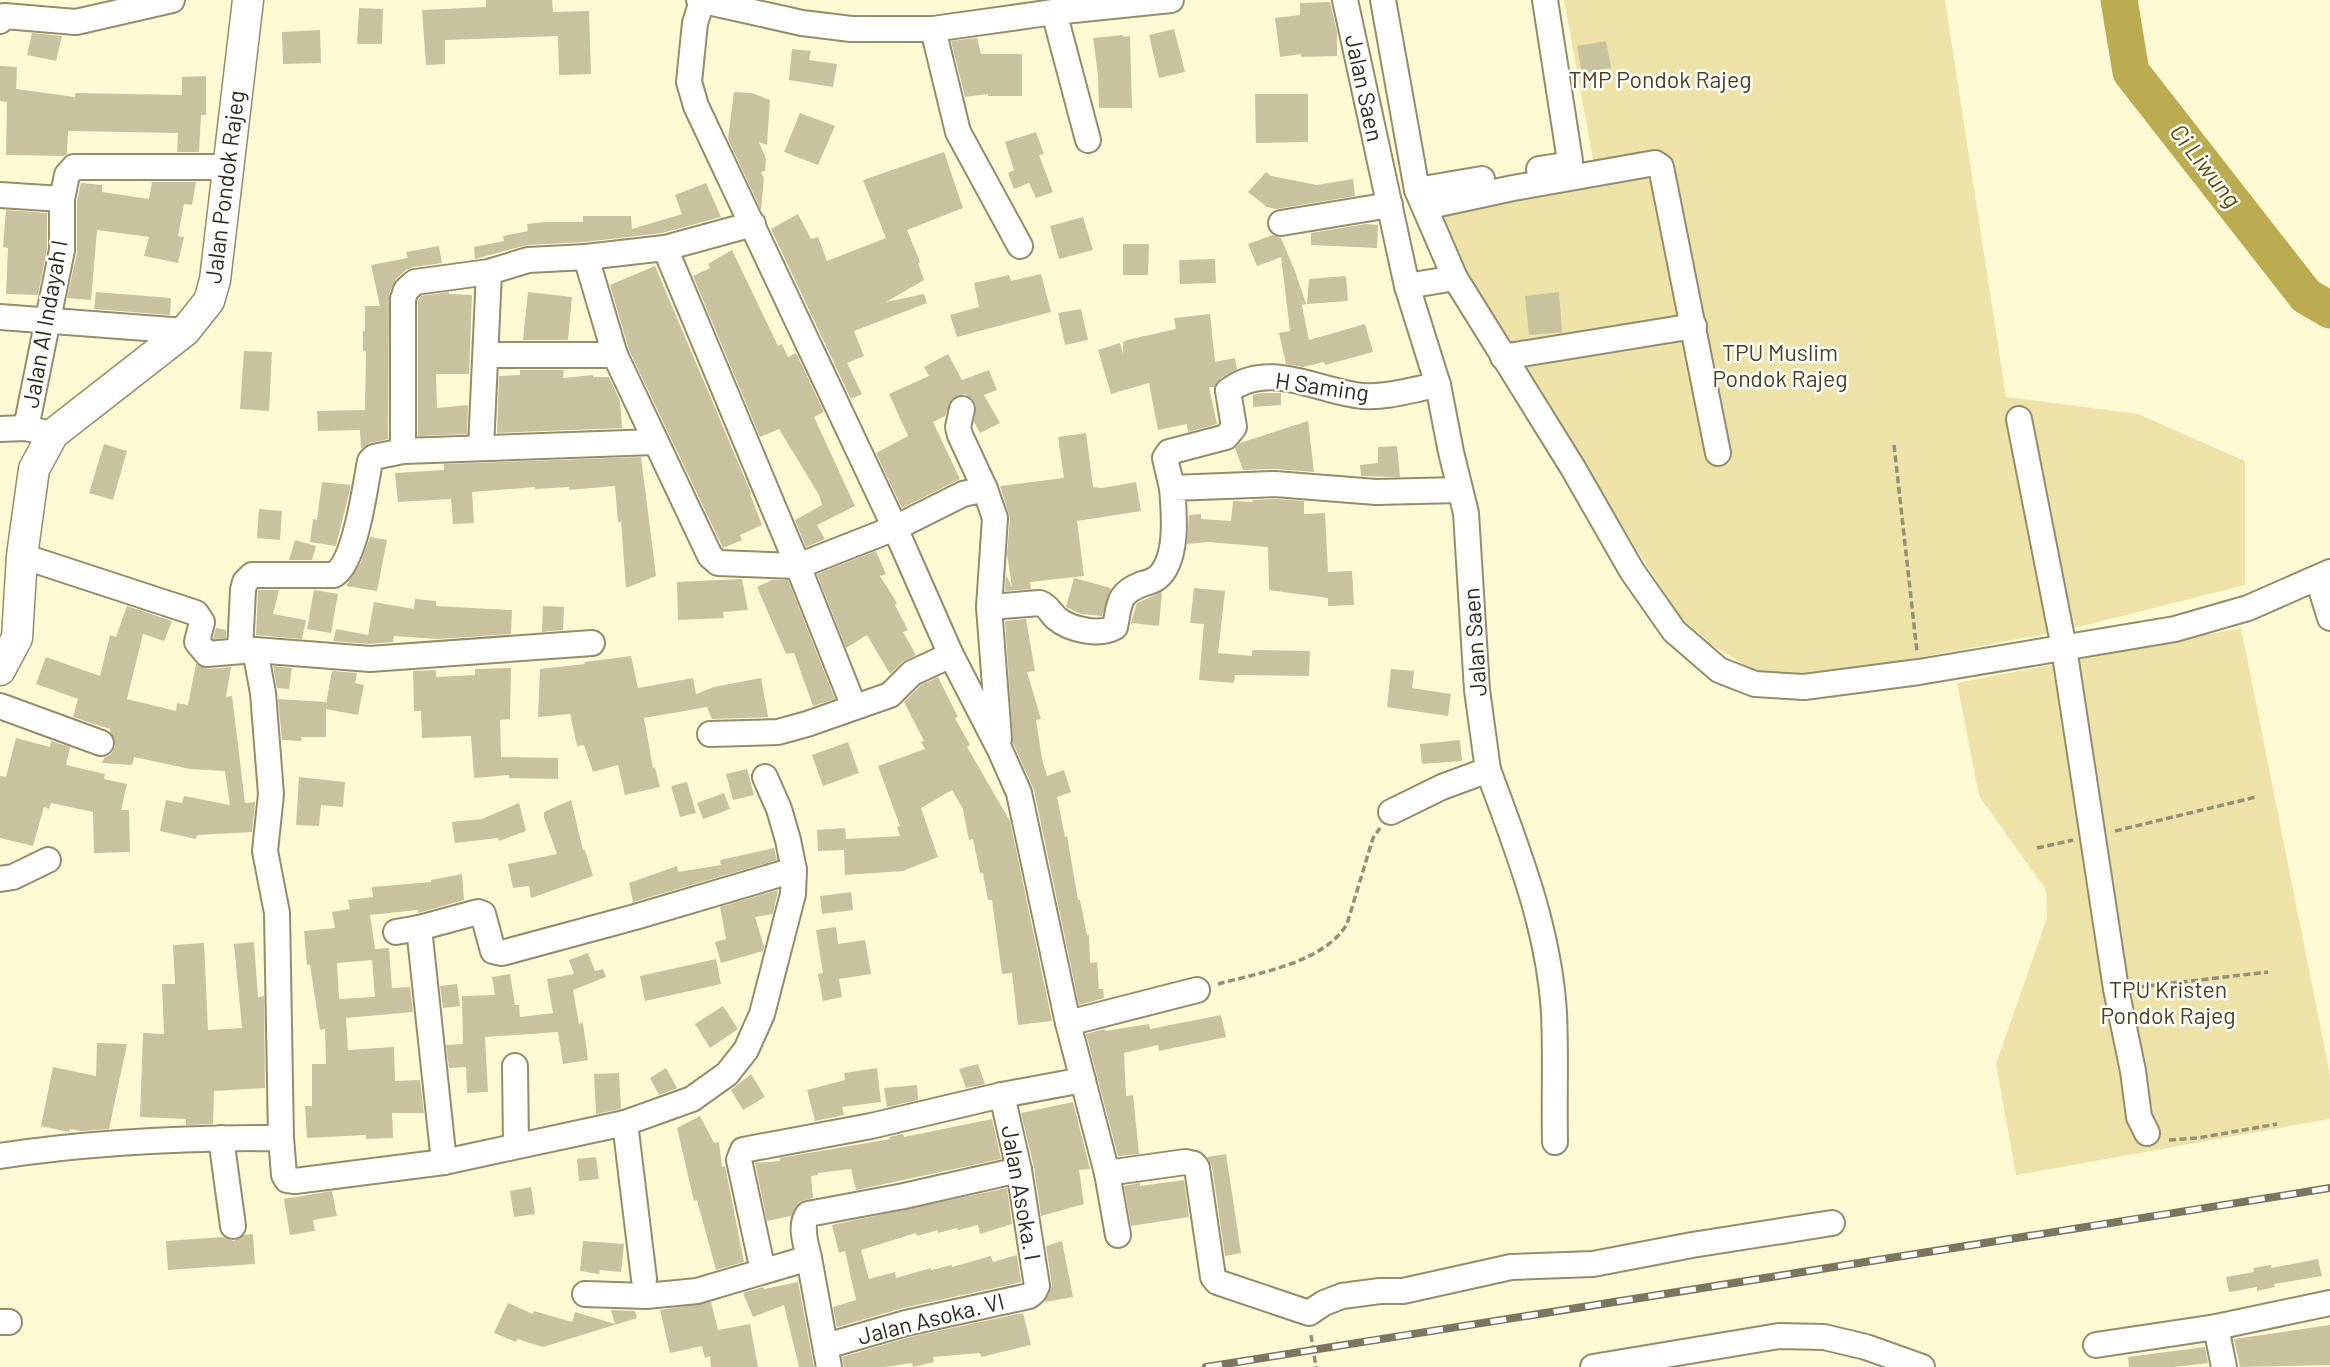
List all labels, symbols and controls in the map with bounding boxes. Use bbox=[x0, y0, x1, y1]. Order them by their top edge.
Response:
street label: Jalan Saen bbox=[1340, 32, 1390, 144]
park label: TMP Pondok Rajeg bbox=[1569, 65, 1751, 93]
street label: Jalan Pondok Rajeg bbox=[198, 89, 250, 285]
water label: Ci Liwung bbox=[2165, 117, 2248, 213]
street label: Jalan Al Indayah I bbox=[15, 238, 73, 410]
park label: TPU Muslim Pondok Rajeg bbox=[1712, 338, 1848, 392]
street label: H Saming bbox=[1273, 366, 1371, 406]
street label: Jalan Saen bbox=[1456, 587, 1492, 697]
park label: TPU Kristen Pondok Rajeg bbox=[2100, 975, 2236, 1029]
street label: Jalan Asoka. I bbox=[996, 1123, 1048, 1263]
street label: Jalan Asoka. VI bbox=[855, 1286, 1007, 1350]

